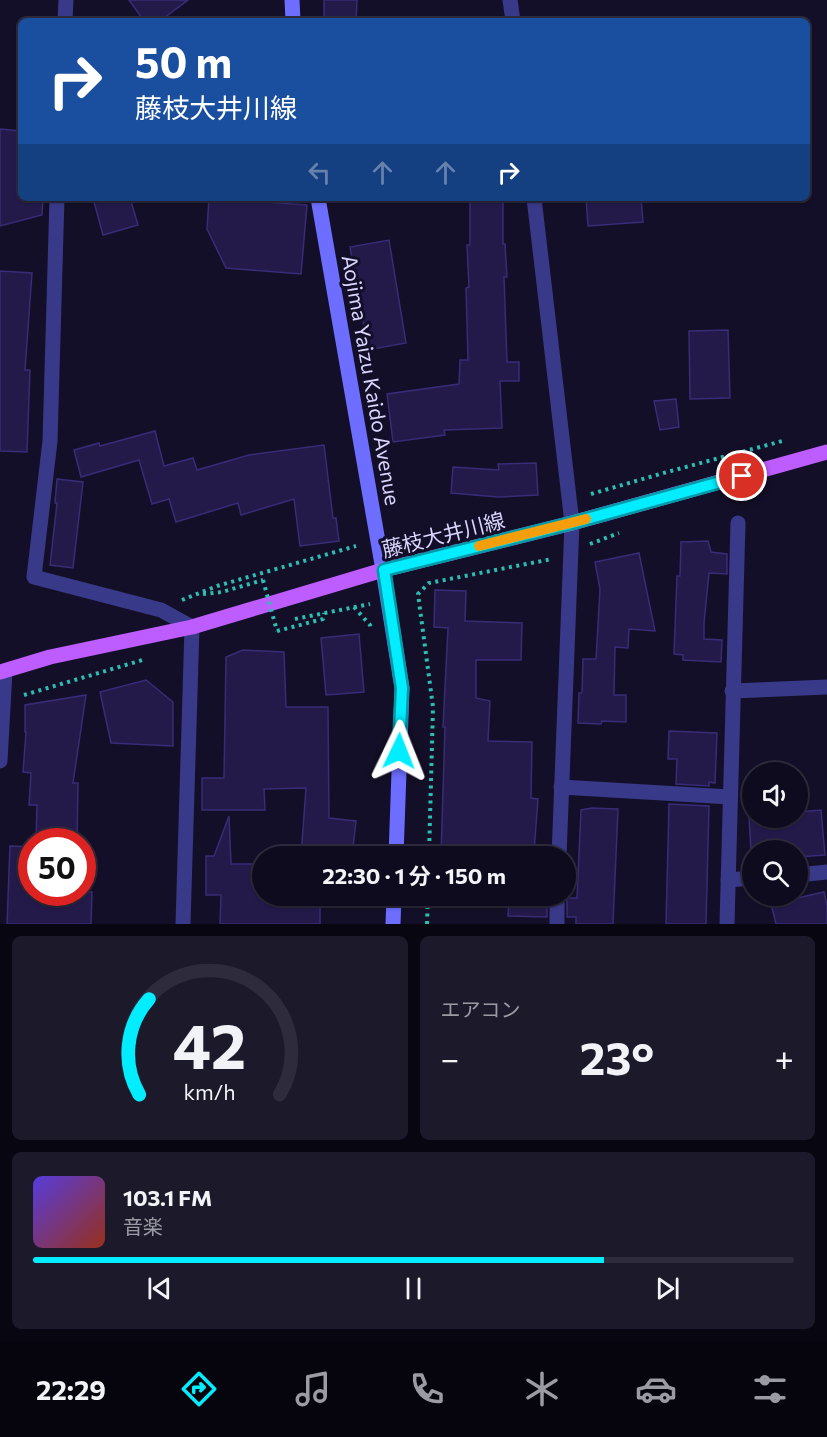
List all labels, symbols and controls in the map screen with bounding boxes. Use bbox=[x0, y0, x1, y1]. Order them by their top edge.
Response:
text: 50 m bbox=[135, 35, 232, 87]
icon: right bbox=[36, 42, 114, 120]
text: 藤枝大井川線 bbox=[135, 91, 297, 124]
icon: left bbox=[303, 156, 336, 189]
icon: ahead bbox=[366, 156, 399, 189]
icon: ahead bbox=[429, 156, 462, 189]
icon: right bbox=[492, 156, 525, 189]
street label: Aojima Yaizu Kaido Avenue bbox=[338, 253, 406, 507]
pin bbox=[716, 450, 767, 501]
icon: arrive bbox=[725, 459, 758, 492]
street label: 藤枝大井川線 bbox=[379, 507, 507, 561]
position arrow bbox=[367, 719, 431, 783]
map controls bbox=[742, 762, 808, 906]
button: sound bbox=[742, 762, 808, 828]
speed limit sign: 50 bbox=[18, 828, 96, 906]
button: search bbox=[742, 840, 808, 906]
text: 22:30 · 1 分 · 150 m bbox=[322, 862, 506, 889]
text: エアコン bbox=[441, 997, 521, 1021]
text: 42 bbox=[173, 1006, 246, 1082]
text: 23° bbox=[580, 1029, 654, 1084]
text: − bbox=[441, 1037, 459, 1078]
text: + bbox=[775, 1037, 794, 1078]
text: km/h bbox=[184, 1078, 236, 1104]
text: 103.1 FM bbox=[123, 1184, 212, 1211]
text: 音楽 bbox=[123, 1214, 163, 1238]
icon: previous bbox=[143, 1272, 176, 1305]
icon: pause bbox=[397, 1272, 430, 1305]
icon: next bbox=[651, 1272, 684, 1305]
icon: directions bbox=[178, 1368, 220, 1410]
icon: music bbox=[292, 1368, 334, 1410]
icon: phone bbox=[406, 1368, 448, 1410]
icon: climate bbox=[521, 1368, 563, 1410]
icon: car bbox=[635, 1368, 677, 1410]
icon: filters bbox=[749, 1368, 791, 1410]
text: 22:29 bbox=[36, 1373, 106, 1406]

